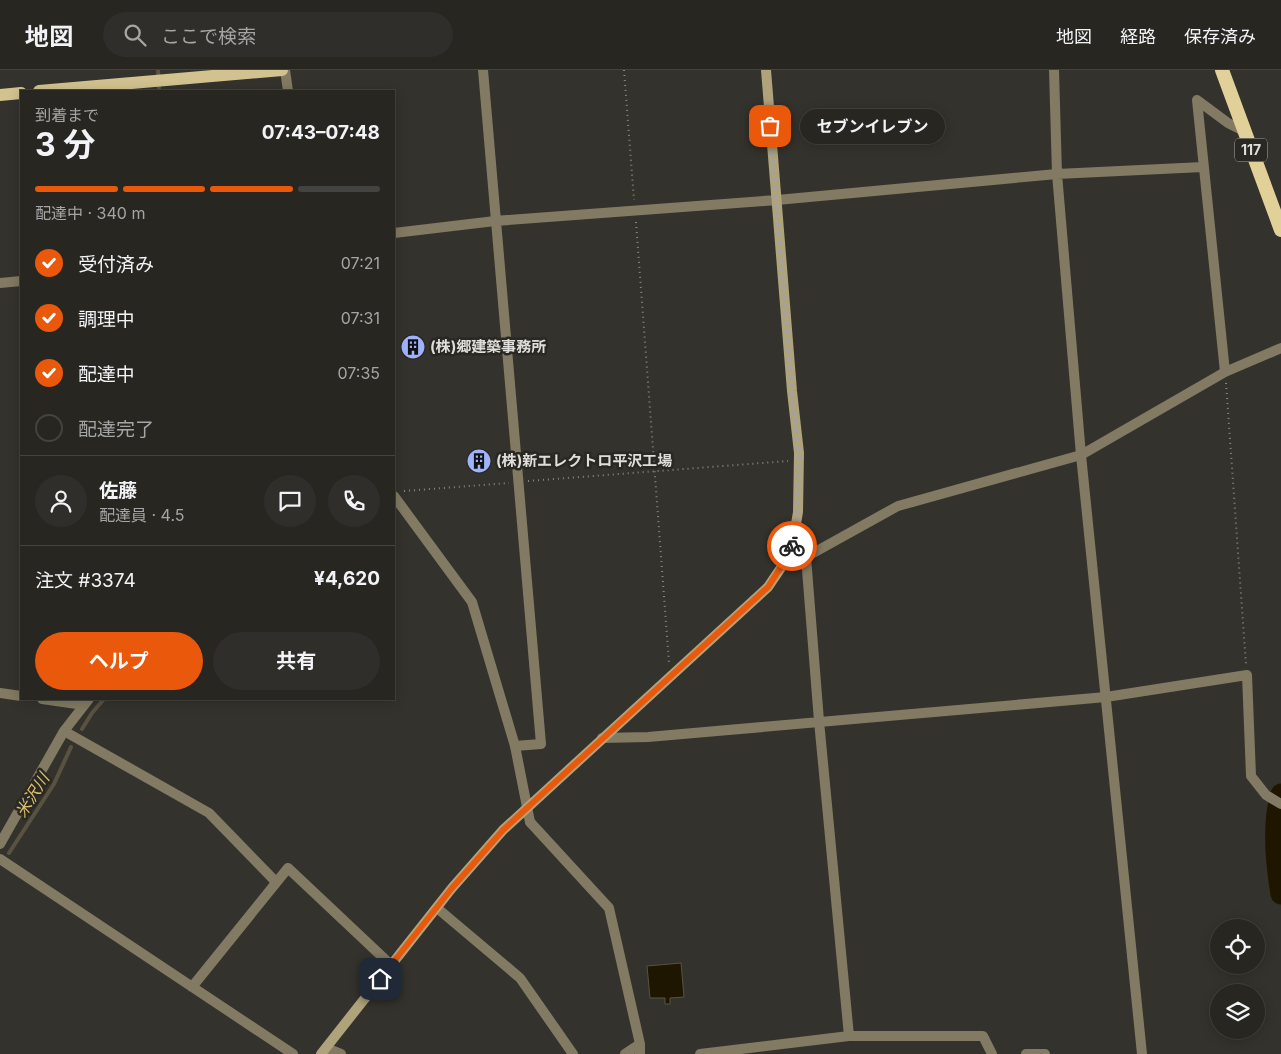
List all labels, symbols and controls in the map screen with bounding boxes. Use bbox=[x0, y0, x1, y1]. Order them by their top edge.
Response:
search box bbox=[103, 12, 453, 57]
icon: search bbox=[121, 21, 149, 49]
text: 地図 bbox=[25, 22, 73, 51]
text: ここで検索 bbox=[161, 25, 256, 48]
text: 地図 bbox=[1056, 26, 1092, 47]
text: 経路 bbox=[1120, 26, 1156, 47]
text: 保存済み bbox=[1184, 26, 1256, 47]
text: 到着まで bbox=[35, 105, 99, 125]
pin bbox=[749, 105, 791, 147]
callout: セブンイレブン bbox=[800, 108, 945, 144]
icon: bag bbox=[756, 112, 784, 140]
text: セブンイレブン bbox=[816, 116, 929, 136]
text: 07:43–07:48 bbox=[262, 121, 380, 144]
text: 3 分 bbox=[35, 125, 95, 164]
road number: 117 bbox=[1235, 138, 1267, 162]
text: 配達中 · 340 m bbox=[35, 203, 145, 223]
icon: check bbox=[35, 249, 63, 277]
text: 受付済み bbox=[78, 253, 154, 276]
text: 07:21 bbox=[341, 253, 380, 273]
icon: check bbox=[35, 304, 63, 332]
text: 調理中 bbox=[78, 308, 135, 331]
text: 07:31 bbox=[341, 308, 380, 328]
building icon: (株)郷建築事務所 bbox=[400, 334, 426, 360]
place label: (株)郷建築事務所 bbox=[430, 337, 546, 356]
icon: check bbox=[35, 359, 63, 387]
text: 配達中 bbox=[78, 363, 135, 386]
text: 07:35 bbox=[337, 363, 380, 383]
text: 配達完了 bbox=[78, 418, 154, 441]
building icon: (株)新エレクトロ平沢工場 bbox=[466, 448, 492, 474]
place label: (株)新エレクトロ平沢工場 bbox=[496, 451, 672, 470]
button: person bbox=[35, 475, 87, 527]
button: chat bbox=[264, 475, 316, 527]
button: phone bbox=[328, 475, 380, 527]
text: 佐藤 bbox=[99, 479, 137, 502]
text: 配達員 · 4.5 bbox=[99, 505, 185, 525]
courier bbox=[767, 521, 817, 571]
icon: bike bbox=[778, 532, 806, 560]
text: ¥4,620 bbox=[314, 567, 380, 590]
text: 注文 #3374 bbox=[35, 569, 136, 592]
button: ヘルプ bbox=[35, 632, 203, 690]
button: 共有 bbox=[213, 632, 380, 690]
water label: 米沢川 bbox=[11, 768, 54, 821]
map controls bbox=[1210, 919, 1265, 1039]
button: locate bbox=[1210, 919, 1265, 974]
pin bbox=[359, 958, 401, 1000]
icon: home bbox=[366, 965, 394, 993]
button: layers bbox=[1210, 984, 1265, 1039]

